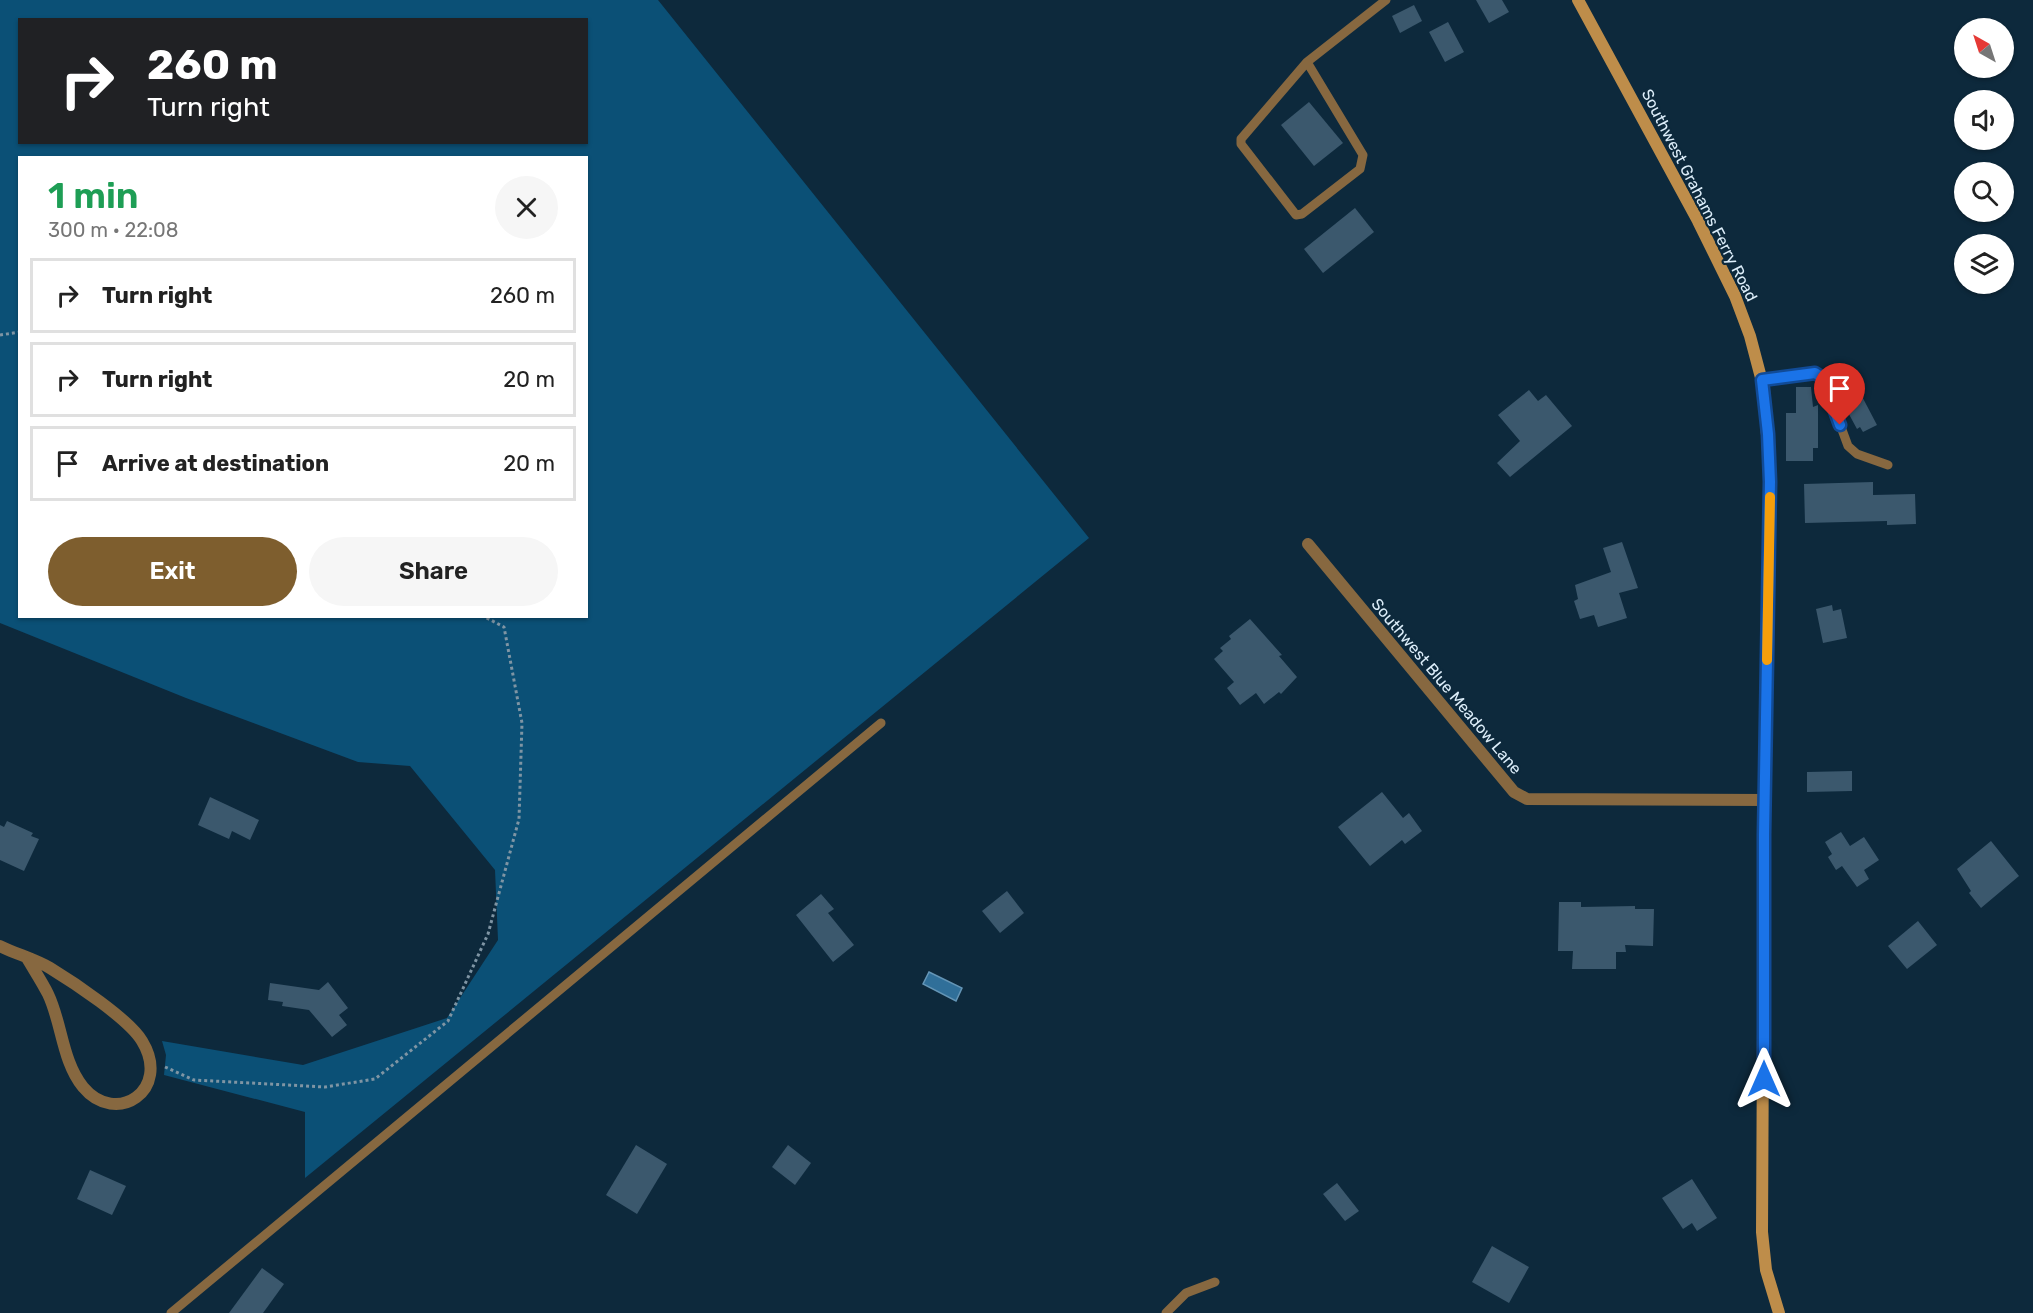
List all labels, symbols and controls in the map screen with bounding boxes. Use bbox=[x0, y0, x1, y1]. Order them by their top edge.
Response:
north arrow bbox=[1954, 18, 2014, 78]
map controls bbox=[1954, 18, 2014, 294]
text: 260 m bbox=[147, 40, 278, 90]
icon: right bbox=[48, 42, 126, 120]
street label: Southwest Grahams Ferry Road bbox=[1638, 86, 1762, 305]
button: sound bbox=[1954, 90, 2014, 150]
text: Turn right bbox=[147, 91, 270, 123]
button: search bbox=[1954, 162, 2014, 222]
text: 1 min bbox=[48, 174, 139, 217]
button: close bbox=[495, 176, 558, 239]
text: 300 m · 22:08 bbox=[48, 218, 179, 242]
button: layers bbox=[1954, 234, 2014, 294]
icon: right bbox=[51, 279, 84, 312]
text: Turn right bbox=[102, 282, 212, 309]
text: 260 m bbox=[490, 282, 555, 309]
icon: right bbox=[51, 363, 84, 396]
pin bbox=[1814, 363, 1865, 425]
text: Turn right bbox=[102, 366, 212, 393]
text: 20 m bbox=[503, 366, 555, 393]
icon: arrive bbox=[1823, 372, 1856, 405]
icon: arrive bbox=[51, 447, 84, 480]
text: Arrive at destination bbox=[102, 450, 329, 477]
text: 20 m bbox=[503, 450, 555, 477]
button: Exit bbox=[48, 537, 297, 606]
button: Share bbox=[309, 537, 558, 606]
street label: Southwest Blue Meadow Lane bbox=[1368, 595, 1526, 778]
position arrow bbox=[1732, 1047, 1796, 1111]

